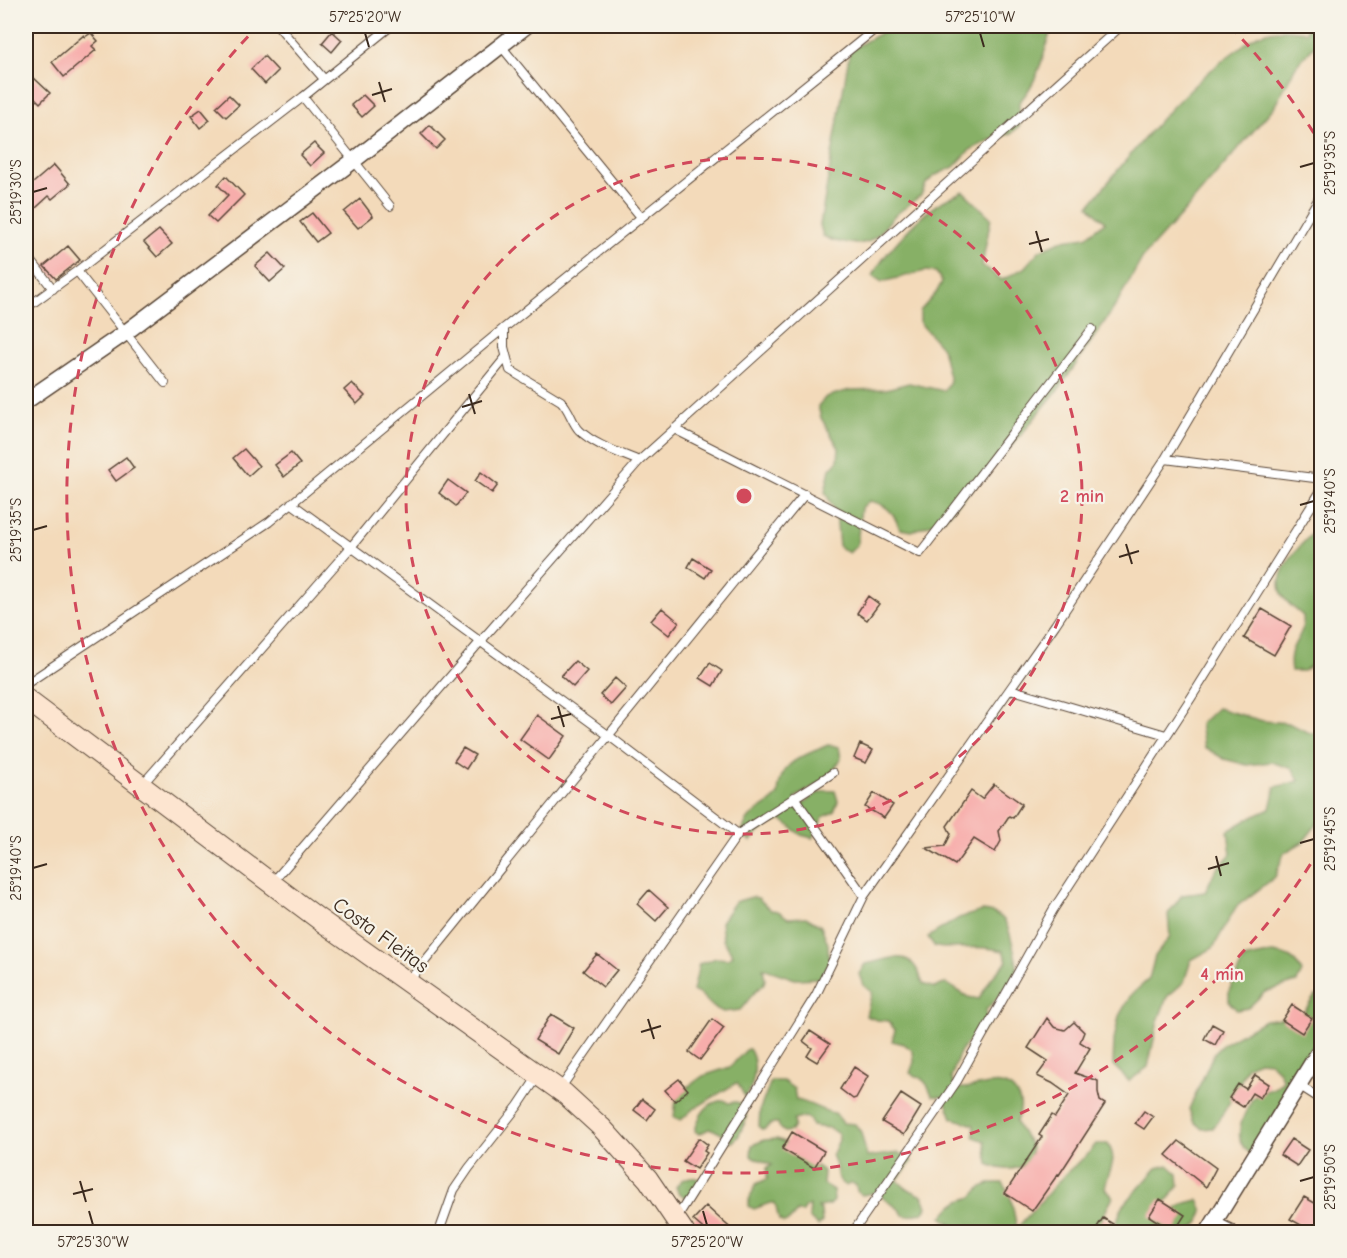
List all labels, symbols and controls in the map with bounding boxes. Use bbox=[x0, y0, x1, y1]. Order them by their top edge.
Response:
text: 57°25'20"W bbox=[329, 8, 401, 26]
text: 57°25'10"W bbox=[945, 8, 1015, 26]
text: 25°19'35"S bbox=[1321, 131, 1339, 195]
text: 25°19'30"S bbox=[7, 159, 25, 225]
text: 25°19'40"S bbox=[1321, 468, 1339, 534]
centre of rings bbox=[734, 486, 754, 506]
text: 2 min bbox=[1060, 486, 1104, 507]
text: 25°19'35"S bbox=[7, 498, 25, 562]
text: 25°19'45"S bbox=[1321, 807, 1339, 871]
text: 25°19'40"S bbox=[7, 835, 25, 901]
street label: Costa Fleitas bbox=[328, 892, 434, 978]
text: 4 min bbox=[1200, 964, 1244, 985]
text: 25°19'50"S bbox=[1321, 1144, 1339, 1210]
text: 57°25'30"W bbox=[57, 1233, 129, 1251]
text: 57°25'20"W bbox=[671, 1233, 743, 1251]

